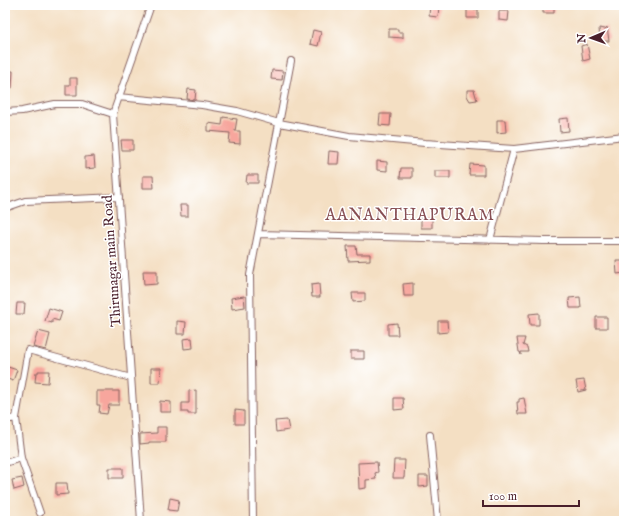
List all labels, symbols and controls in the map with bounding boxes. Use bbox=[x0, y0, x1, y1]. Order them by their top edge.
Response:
north arrow bbox=[571, 18, 611, 58]
text: N bbox=[575, 33, 589, 44]
street label: Thirunagar main Road bbox=[98, 194, 126, 327]
district label: AANANTHAPURAM bbox=[324, 206, 495, 226]
scale bar bbox=[483, 482, 579, 508]
text: 100 m bbox=[489, 489, 517, 504]

